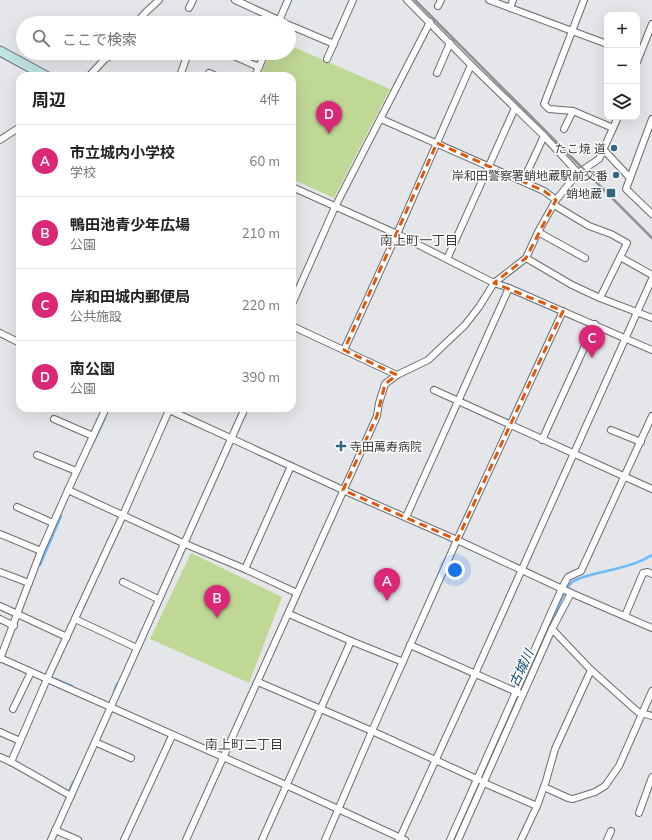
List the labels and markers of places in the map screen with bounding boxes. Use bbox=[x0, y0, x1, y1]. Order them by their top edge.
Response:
pin: D bbox=[316, 101, 342, 134]
place label: たこ焼 道 bbox=[555, 141, 606, 156]
marker: たこ焼 道 bbox=[609, 143, 619, 153]
place label: 岸和田警察署蛸地蔵駅前交番 bbox=[452, 168, 608, 183]
marker: 岸和田警察署蛸地蔵駅前交番 bbox=[611, 170, 621, 180]
place label: 蛸地蔵 bbox=[566, 186, 602, 201]
marker: 蛸地蔵 bbox=[605, 187, 617, 199]
pin: C bbox=[579, 325, 605, 358]
place label: 寺田萬寿病院 bbox=[350, 439, 422, 454]
marker: 寺田萬寿病院 bbox=[335, 440, 347, 452]
pin: A bbox=[374, 568, 400, 601]
pin: B bbox=[204, 585, 230, 618]

